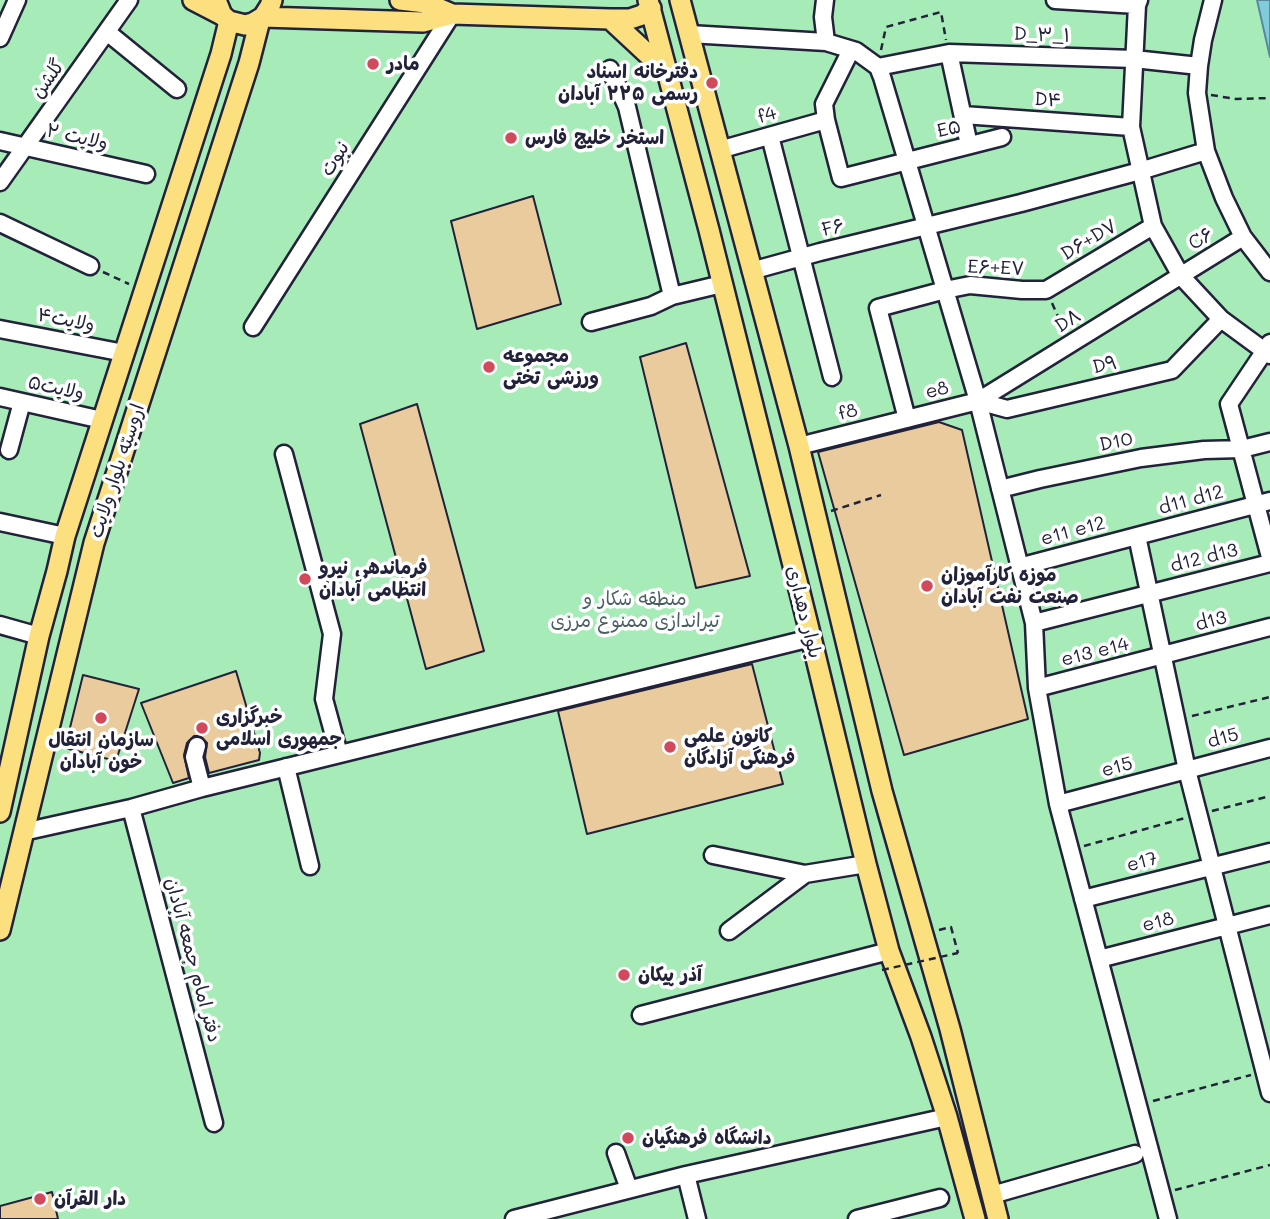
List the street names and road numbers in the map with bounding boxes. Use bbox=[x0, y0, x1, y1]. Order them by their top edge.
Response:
street label: D_۳_۱ bbox=[1013, 23, 1071, 47]
street label: گلشن bbox=[26, 55, 70, 103]
street label: D۴ bbox=[1034, 88, 1062, 112]
street label: f4 bbox=[755, 101, 779, 129]
street label: E۵ bbox=[935, 115, 963, 143]
street label: ولایت ۲ bbox=[44, 119, 110, 155]
street label: نبوت bbox=[316, 137, 354, 181]
street label: F۶ bbox=[820, 214, 846, 242]
street label: D۶+D۷ bbox=[1057, 214, 1121, 266]
street label: C۶ bbox=[1184, 223, 1218, 255]
street label: E۶+E۷ bbox=[967, 256, 1025, 280]
street label: ولایت۴ bbox=[35, 303, 97, 337]
street label: D۸ bbox=[1051, 304, 1085, 338]
street label: D۹ bbox=[1090, 351, 1120, 379]
street label: ولایت۵ bbox=[26, 371, 86, 405]
street label: e8 bbox=[923, 376, 951, 404]
street label: f8 bbox=[836, 399, 860, 425]
street label: اروسیّه بلوار ولایت bbox=[85, 401, 149, 541]
street label: D10 bbox=[1097, 428, 1135, 456]
street label: d11 d12 bbox=[1156, 480, 1226, 520]
street label: e11 e12 bbox=[1038, 511, 1108, 551]
street label: d12 d13 bbox=[1168, 539, 1240, 577]
street label: بلوار دهداری bbox=[781, 563, 827, 661]
street label: d13 bbox=[1193, 606, 1229, 636]
street label: e13 e14 bbox=[1059, 633, 1131, 671]
street label: d15 bbox=[1205, 723, 1241, 753]
street label: e15 bbox=[1099, 752, 1135, 782]
street label: e17 bbox=[1124, 847, 1160, 877]
street label: دفتر امام جمعه آبادان bbox=[160, 875, 226, 1045]
street label: e18 bbox=[1140, 907, 1176, 937]

